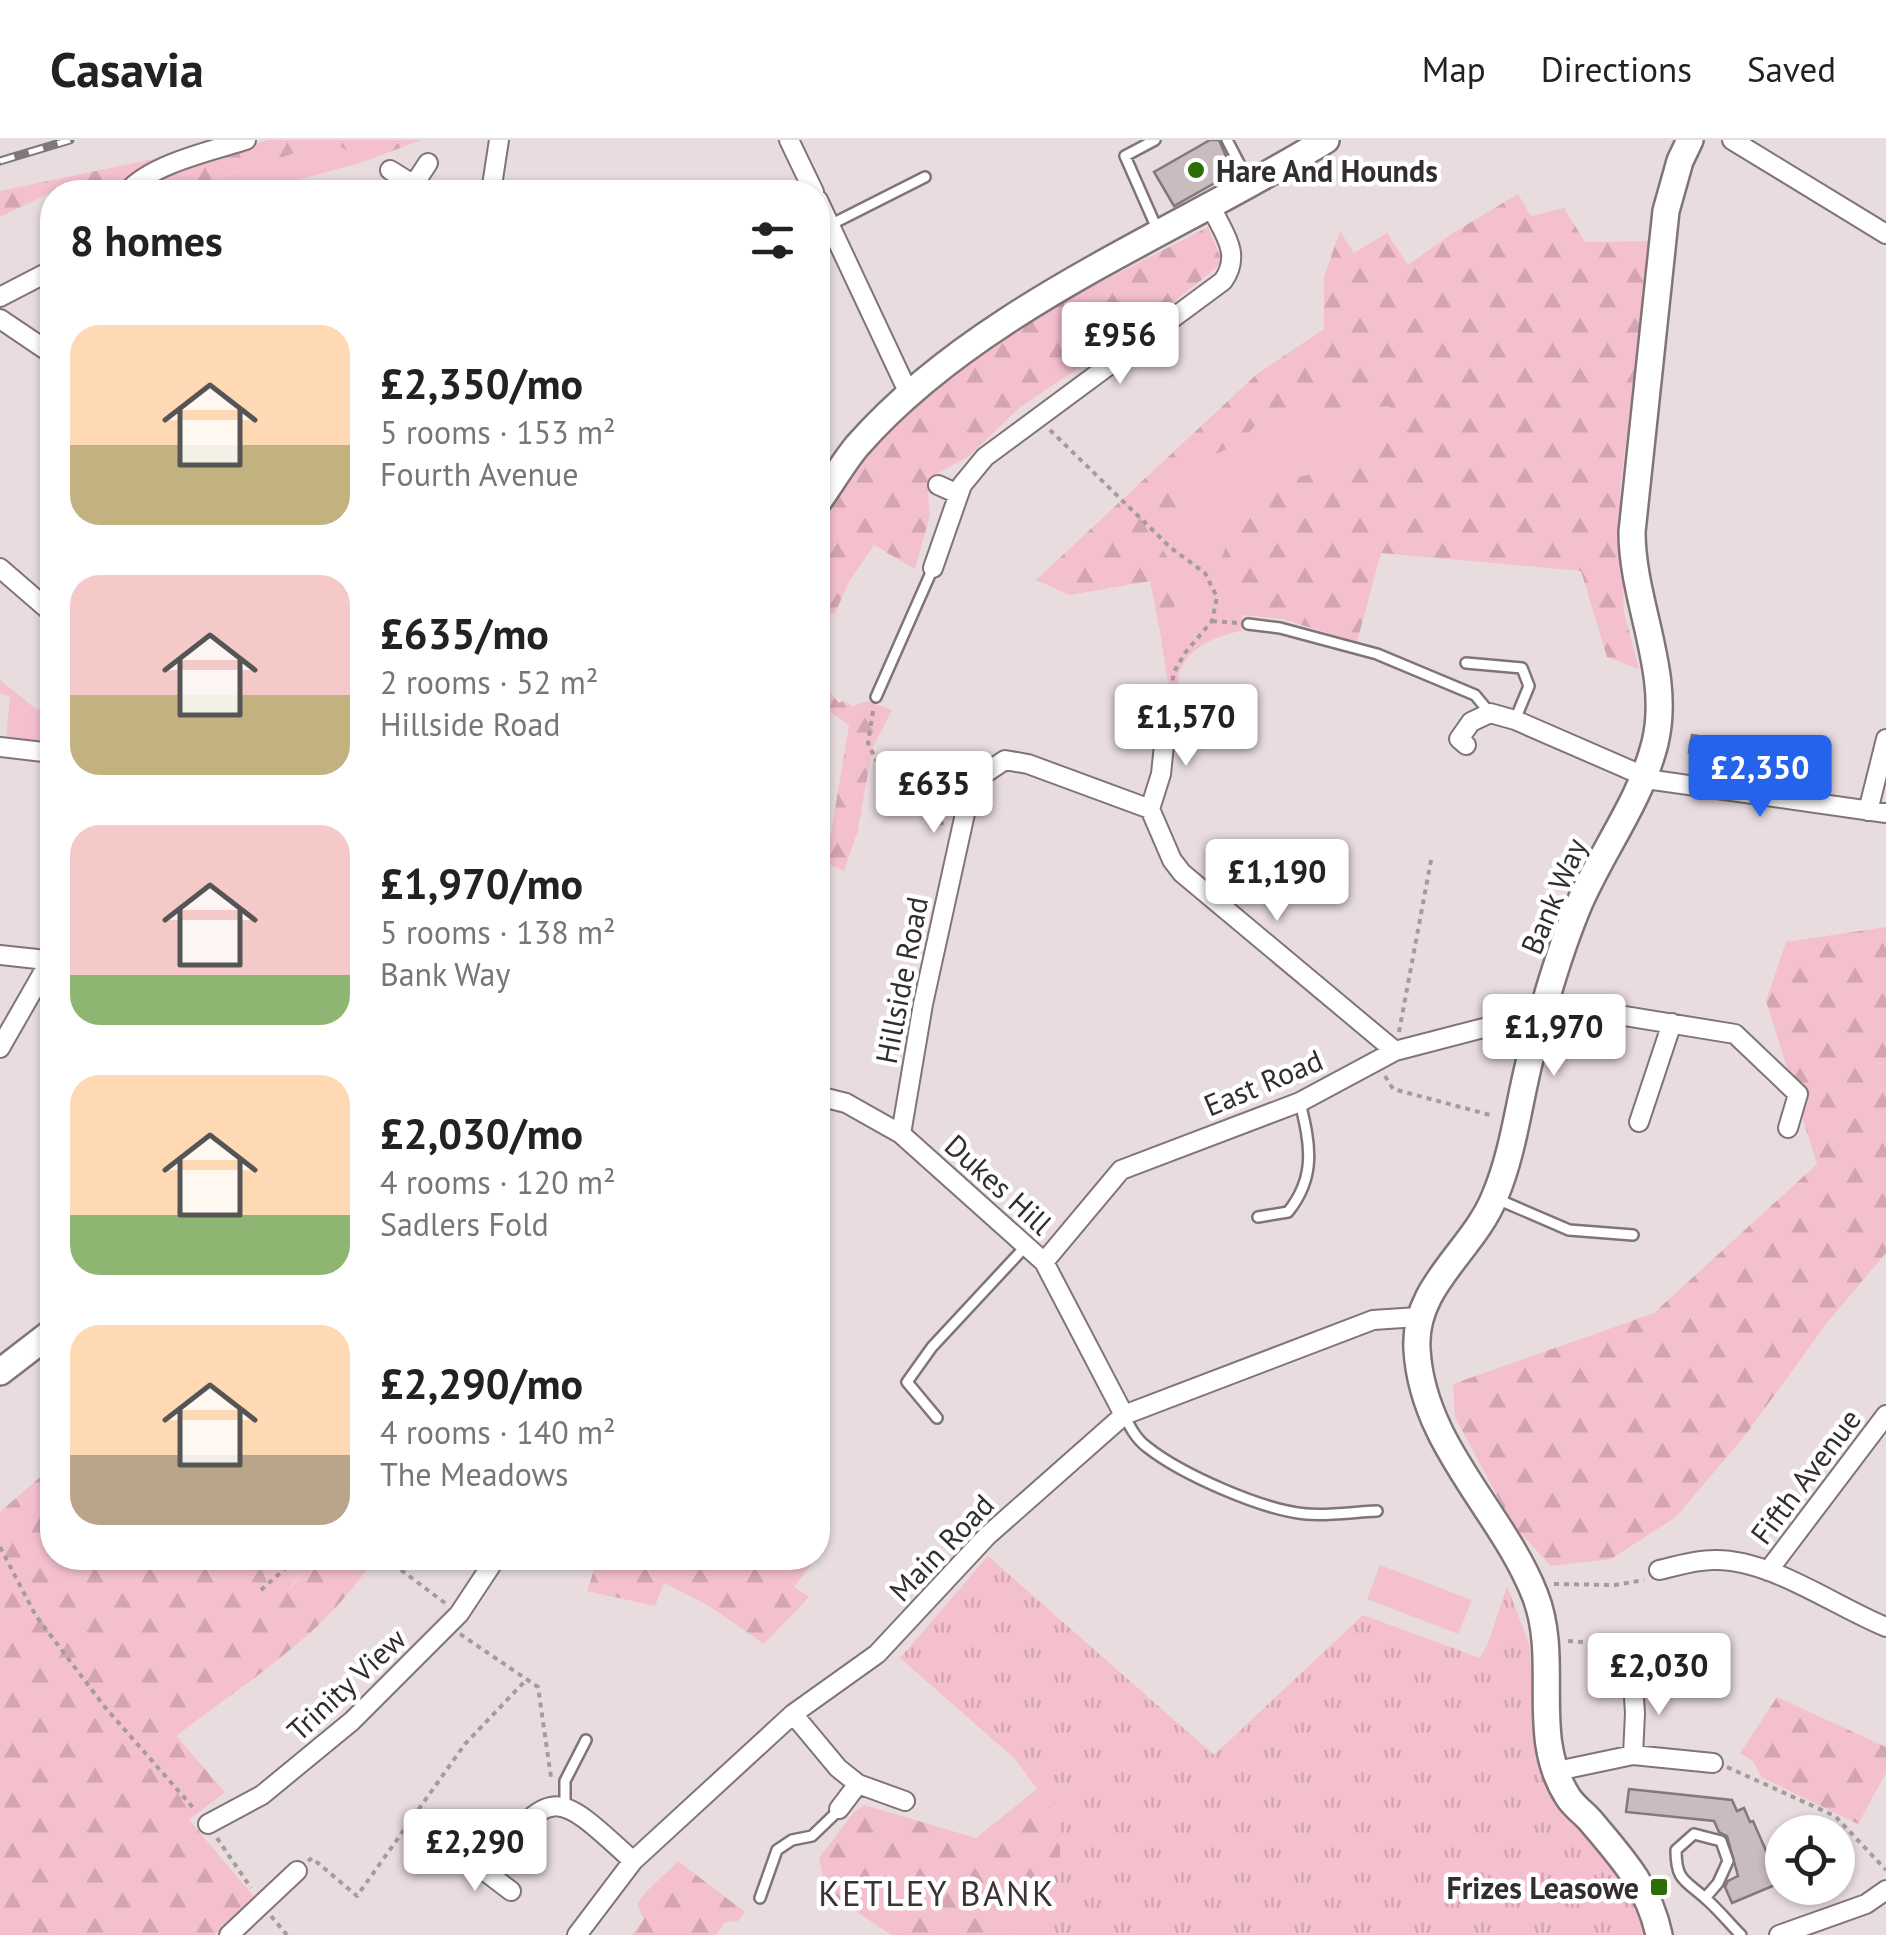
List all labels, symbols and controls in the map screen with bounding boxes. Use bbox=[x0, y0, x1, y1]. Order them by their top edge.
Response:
text: Casavia bbox=[50, 38, 204, 100]
text: Map bbox=[1422, 46, 1486, 92]
text: Directions bbox=[1541, 46, 1692, 92]
text: Saved bbox=[1747, 46, 1836, 92]
place label: Hare And Hounds bbox=[1216, 151, 1438, 190]
marker: Hare And Hounds bbox=[1185, 159, 1207, 181]
text: 8 homes bbox=[70, 213, 223, 268]
icon: filters bbox=[745, 213, 800, 268]
pin: £956 bbox=[1061, 302, 1179, 387]
text: £956 bbox=[1084, 313, 1156, 355]
text: £2,350/mo bbox=[380, 356, 583, 411]
icon: home bbox=[150, 365, 270, 485]
text: 5 rooms · 153 m² bbox=[380, 411, 616, 453]
text: Fourth Avenue bbox=[380, 453, 579, 495]
text: £635/mo bbox=[380, 606, 549, 661]
icon: home bbox=[150, 615, 270, 735]
text: 2 rooms · 52 m² bbox=[380, 661, 598, 703]
pin: £1,570 bbox=[1105, 684, 1267, 769]
text: £1,570 bbox=[1137, 695, 1235, 737]
text: Hillside Road bbox=[380, 703, 561, 745]
pin: £2,350 bbox=[1679, 735, 1841, 820]
text: £2,350 bbox=[1711, 746, 1809, 788]
pin: £635 bbox=[875, 751, 993, 836]
text: £635 bbox=[898, 762, 970, 804]
street label: Bank Way bbox=[1511, 832, 1595, 960]
pin: £1,190 bbox=[1196, 839, 1358, 924]
text: £1,190 bbox=[1228, 850, 1326, 892]
text: £1,970/mo bbox=[380, 856, 583, 911]
icon: home bbox=[150, 865, 270, 985]
street label: Hillside Road bbox=[866, 893, 936, 1067]
text: 5 rooms · 138 m² bbox=[380, 911, 616, 953]
text: Bank Way bbox=[380, 953, 510, 995]
pin: £1,970 bbox=[1473, 994, 1635, 1079]
text: £1,970 bbox=[1505, 1005, 1603, 1047]
street label: East Road bbox=[1198, 1040, 1328, 1124]
text: £2,030/mo bbox=[380, 1106, 583, 1161]
icon: home bbox=[150, 1115, 270, 1235]
street label: Dukes Hill bbox=[937, 1126, 1061, 1243]
text: 4 rooms · 120 m² bbox=[380, 1161, 616, 1203]
text: Sadlers Fold bbox=[380, 1203, 549, 1245]
text: £2,290/mo bbox=[380, 1356, 583, 1411]
icon: home bbox=[150, 1365, 270, 1485]
street label: Fifth Avenue bbox=[1741, 1400, 1869, 1552]
text: 4 rooms · 140 m² bbox=[380, 1411, 616, 1453]
text: The Meadows bbox=[380, 1453, 569, 1495]
street label: Main Road bbox=[880, 1485, 1002, 1609]
street label: Trinity View bbox=[278, 1619, 414, 1749]
pin: £2,030 bbox=[1578, 1633, 1740, 1718]
text: £2,030 bbox=[1610, 1644, 1708, 1686]
pin: £2,290 bbox=[394, 1809, 556, 1894]
map controls bbox=[1765, 1815, 1855, 1905]
button: locate bbox=[1765, 1815, 1855, 1905]
text: £2,290 bbox=[426, 1820, 524, 1862]
place label: Frizes Leasowe bbox=[1447, 1868, 1639, 1907]
district label: KETLEY BANK bbox=[818, 1870, 1056, 1916]
marker: Frizes Leasowe bbox=[1648, 1876, 1670, 1898]

